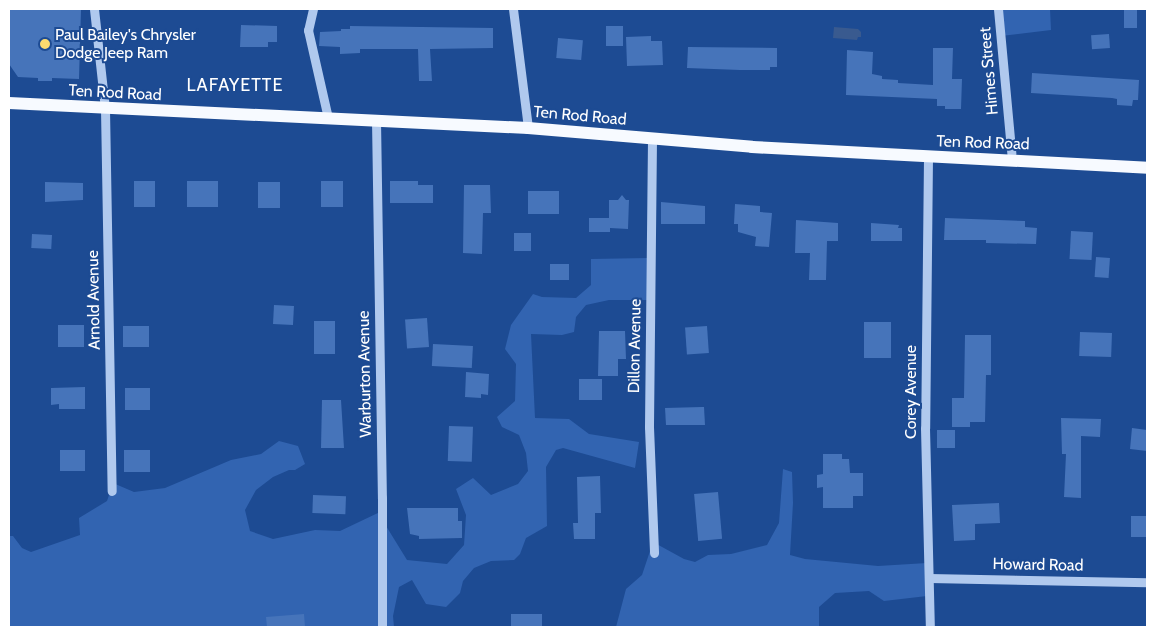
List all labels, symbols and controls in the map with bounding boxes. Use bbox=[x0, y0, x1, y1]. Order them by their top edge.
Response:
place label: Paul Bailey's Chrysler Dodge Jeep Ram bbox=[55, 25, 196, 63]
street label: Himes Street bbox=[976, 26, 1002, 116]
marker: Paul Bailey's Chrysler Dodge Jeep Ram bbox=[39, 38, 51, 50]
district label: LAFAYETTE bbox=[185, 74, 285, 96]
street label: Ten Rod Road bbox=[68, 81, 162, 105]
street label: Ten Rod Road bbox=[533, 102, 627, 130]
street label: Ten Rod Road bbox=[936, 132, 1030, 154]
street label: Arnold Avenue bbox=[84, 250, 104, 350]
street label: Dillon Avenue bbox=[625, 299, 645, 393]
street label: Warburton Avenue bbox=[354, 310, 376, 438]
street label: Corey Avenue bbox=[901, 345, 921, 439]
street label: Howard Road bbox=[992, 555, 1084, 575]

